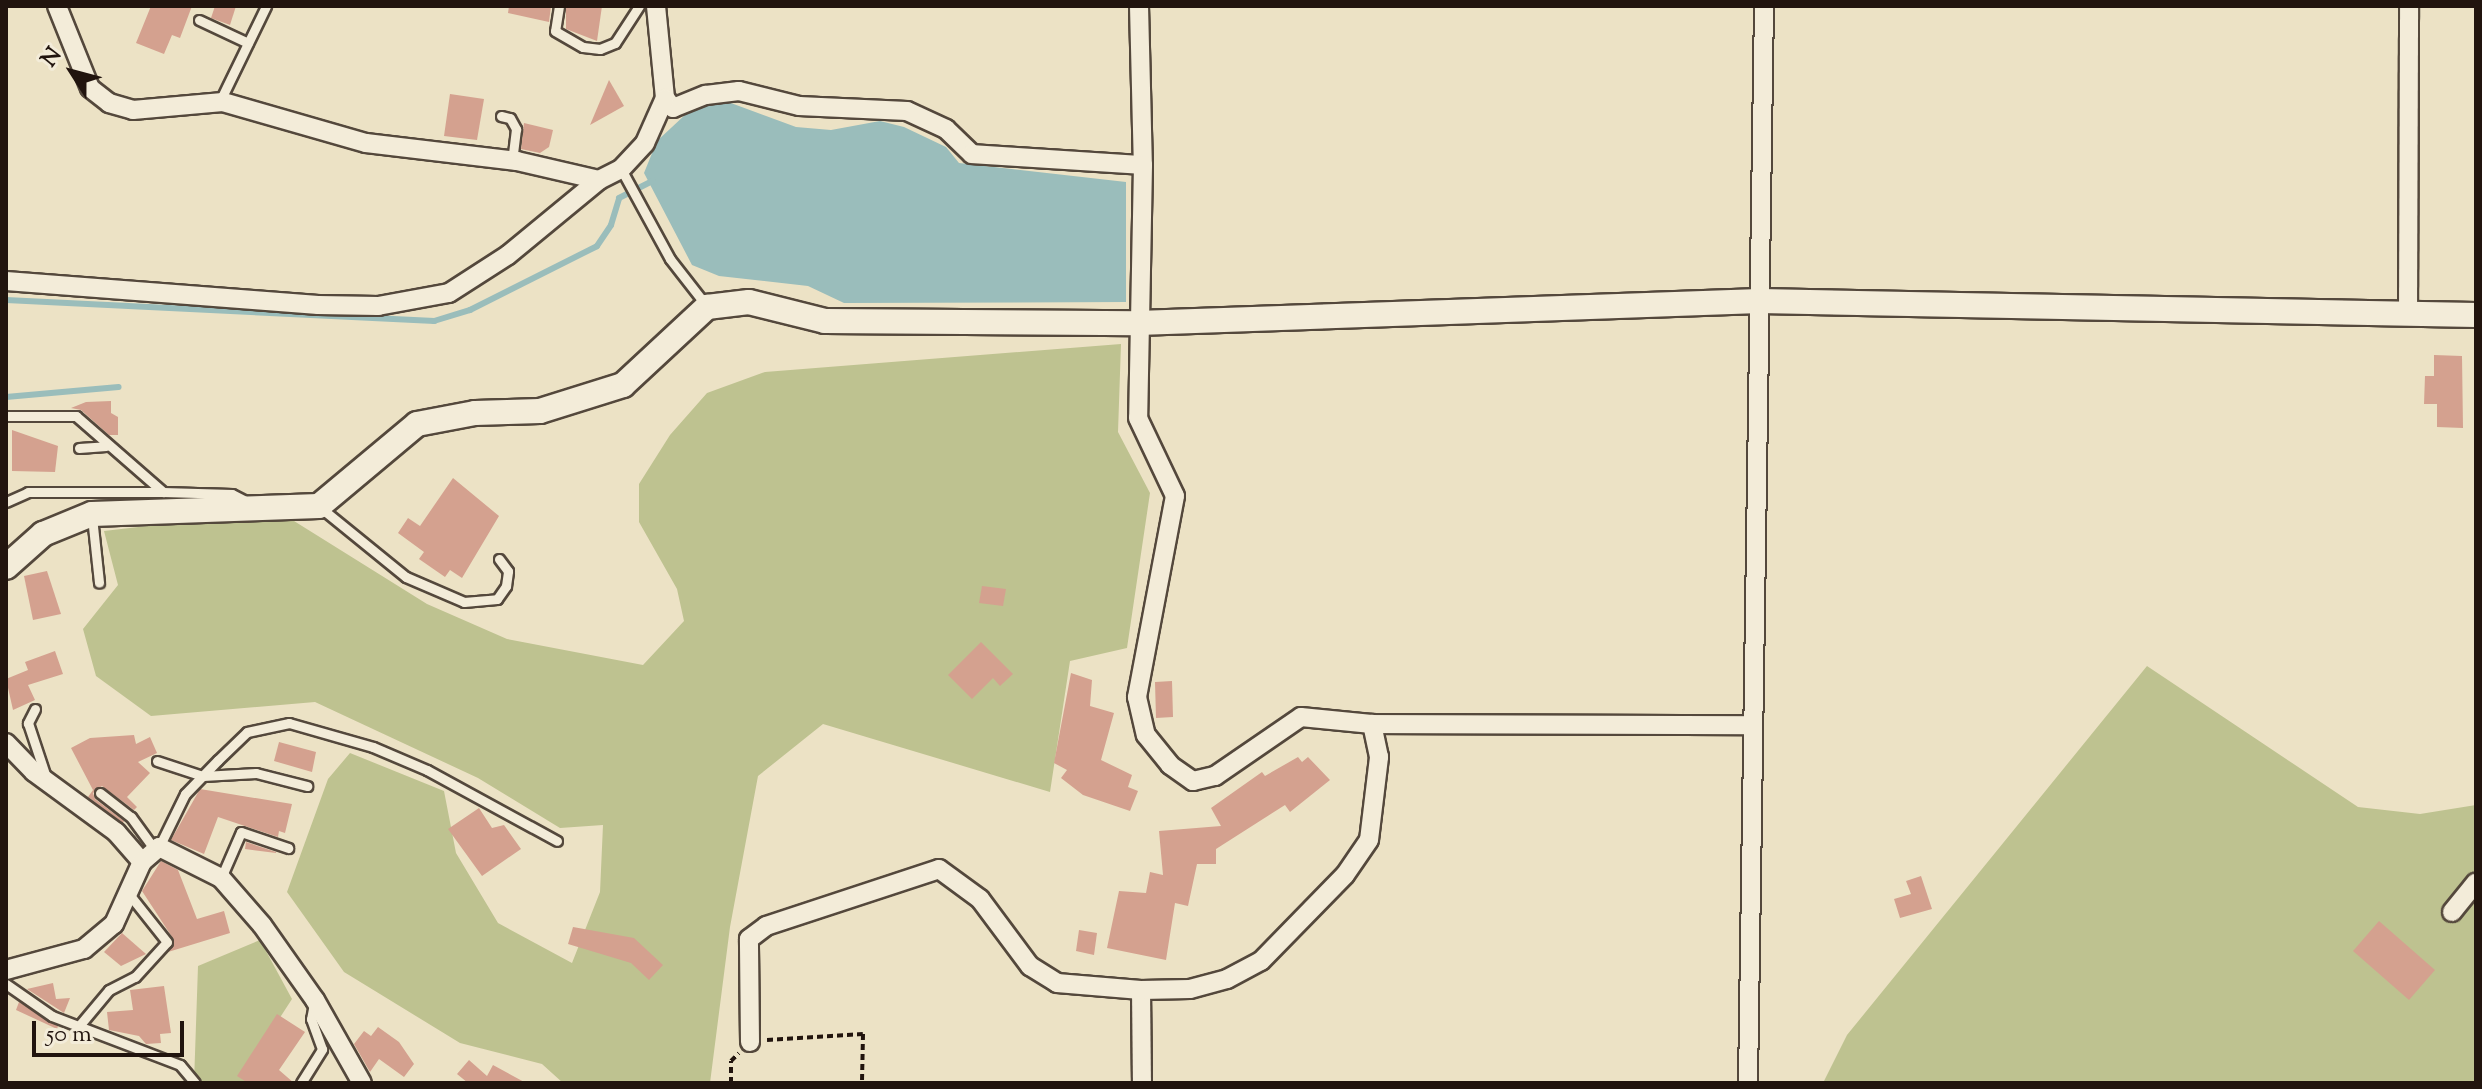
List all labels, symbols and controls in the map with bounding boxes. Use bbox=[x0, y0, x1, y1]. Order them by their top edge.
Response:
north arrow bbox=[32, 32, 112, 112]
text: N bbox=[34, 41, 71, 74]
scale bar bbox=[36, 1005, 188, 1055]
text: 50 m bbox=[46, 1018, 92, 1052]

